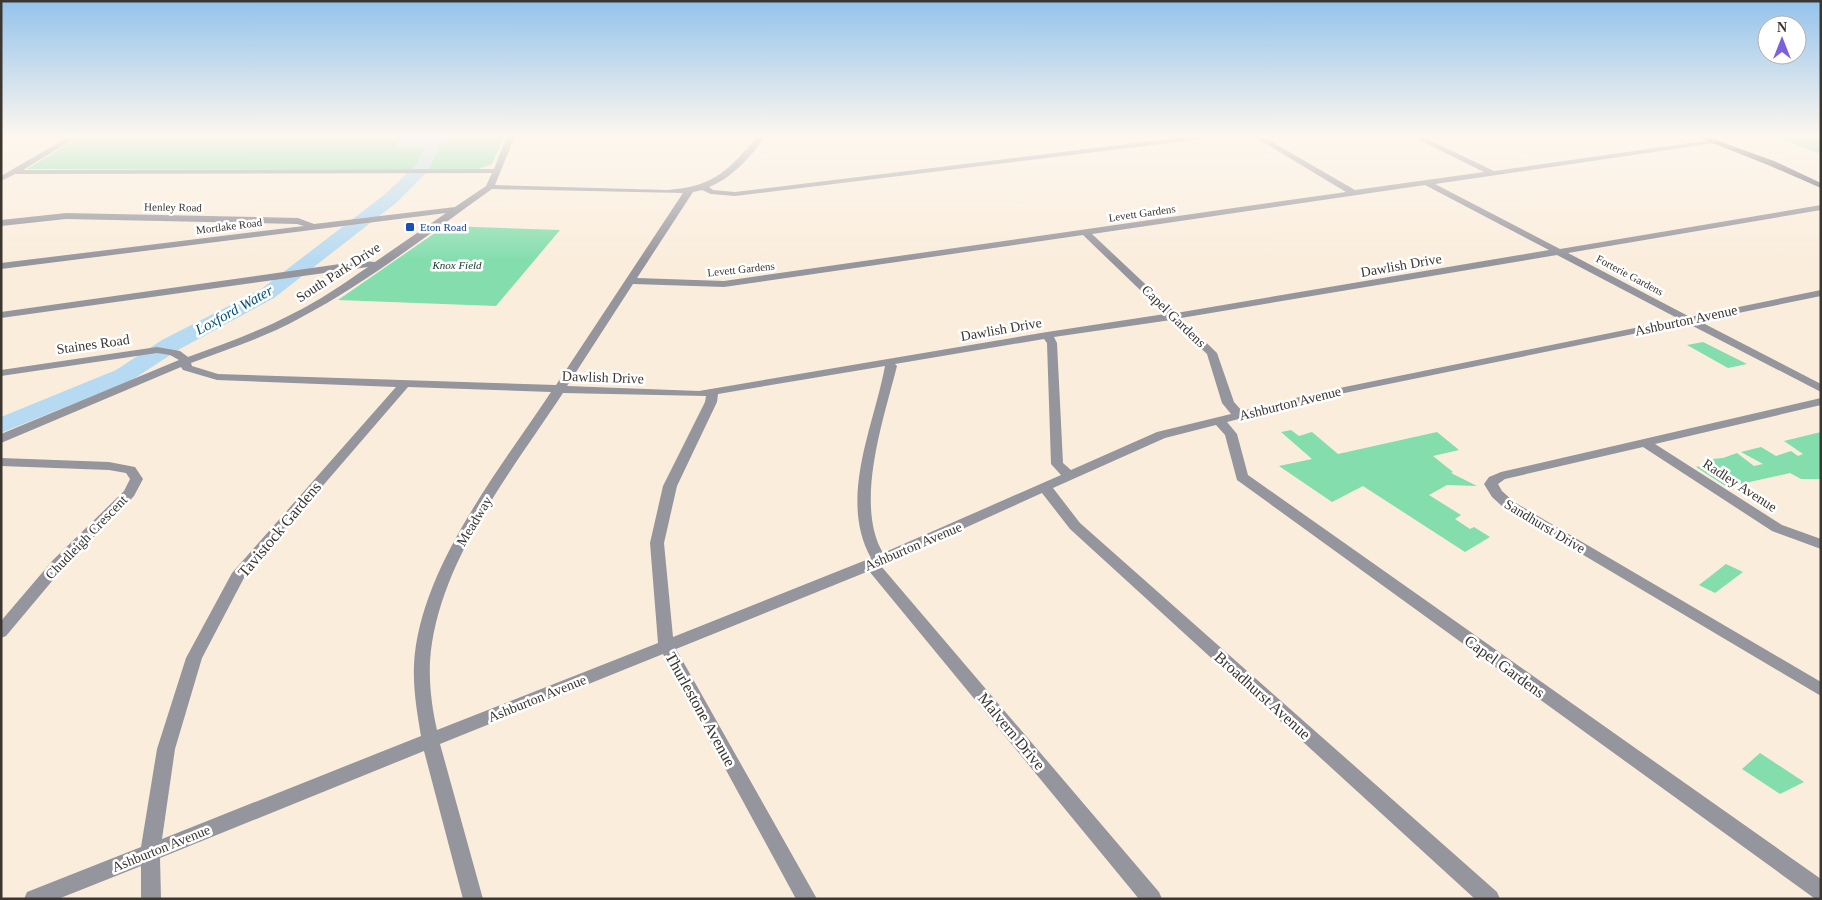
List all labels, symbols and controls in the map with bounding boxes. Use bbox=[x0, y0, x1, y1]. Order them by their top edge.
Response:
north arrow bbox=[1757, 15, 1807, 65]
text: N bbox=[1777, 20, 1787, 35]
street label: Henley Road bbox=[144, 200, 202, 214]
street label: Levett Gardens bbox=[1108, 202, 1176, 224]
street label: Mortlake Road bbox=[195, 216, 263, 236]
marker: Eton Road bbox=[404, 221, 416, 233]
place label: Eton Road bbox=[420, 221, 467, 233]
street label: South Park Drive bbox=[293, 240, 383, 305]
street label: Dawlish Drive bbox=[1359, 251, 1443, 280]
street label: Forterie Gardens bbox=[1594, 252, 1666, 298]
park label: Knox Field bbox=[431, 259, 482, 271]
street label: Levett Gardens bbox=[707, 260, 775, 278]
water label: Loxford Water bbox=[192, 282, 276, 338]
street label: Capel Gardens bbox=[1139, 282, 1209, 351]
street label: Ashburton Avenue bbox=[1634, 302, 1739, 339]
street label: Dawlish Drive bbox=[959, 315, 1043, 344]
street label: Staines Road bbox=[56, 332, 131, 357]
street label: Dawlish Drive bbox=[562, 369, 644, 386]
street label: Ashburton Avenue bbox=[1238, 384, 1343, 423]
street label: Radley Avenue bbox=[1700, 456, 1779, 515]
street label: Tavistock Gardens bbox=[235, 478, 324, 580]
street label: Chudleigh Crescent bbox=[42, 492, 130, 582]
street label: Meadway bbox=[454, 494, 495, 549]
street label: Sandhurst Drive bbox=[1502, 496, 1588, 556]
street label: Ashburton Avenue bbox=[862, 519, 964, 574]
street label: Capel Gardens bbox=[1461, 632, 1548, 702]
street label: Broadhurst Avenue bbox=[1211, 648, 1314, 743]
street label: Thurlestone Avenue bbox=[662, 649, 739, 769]
street label: Ashburton Avenue bbox=[486, 672, 588, 725]
street label: Malvern Drive bbox=[975, 690, 1049, 773]
street label: Ashburton Avenue bbox=[110, 822, 212, 875]

